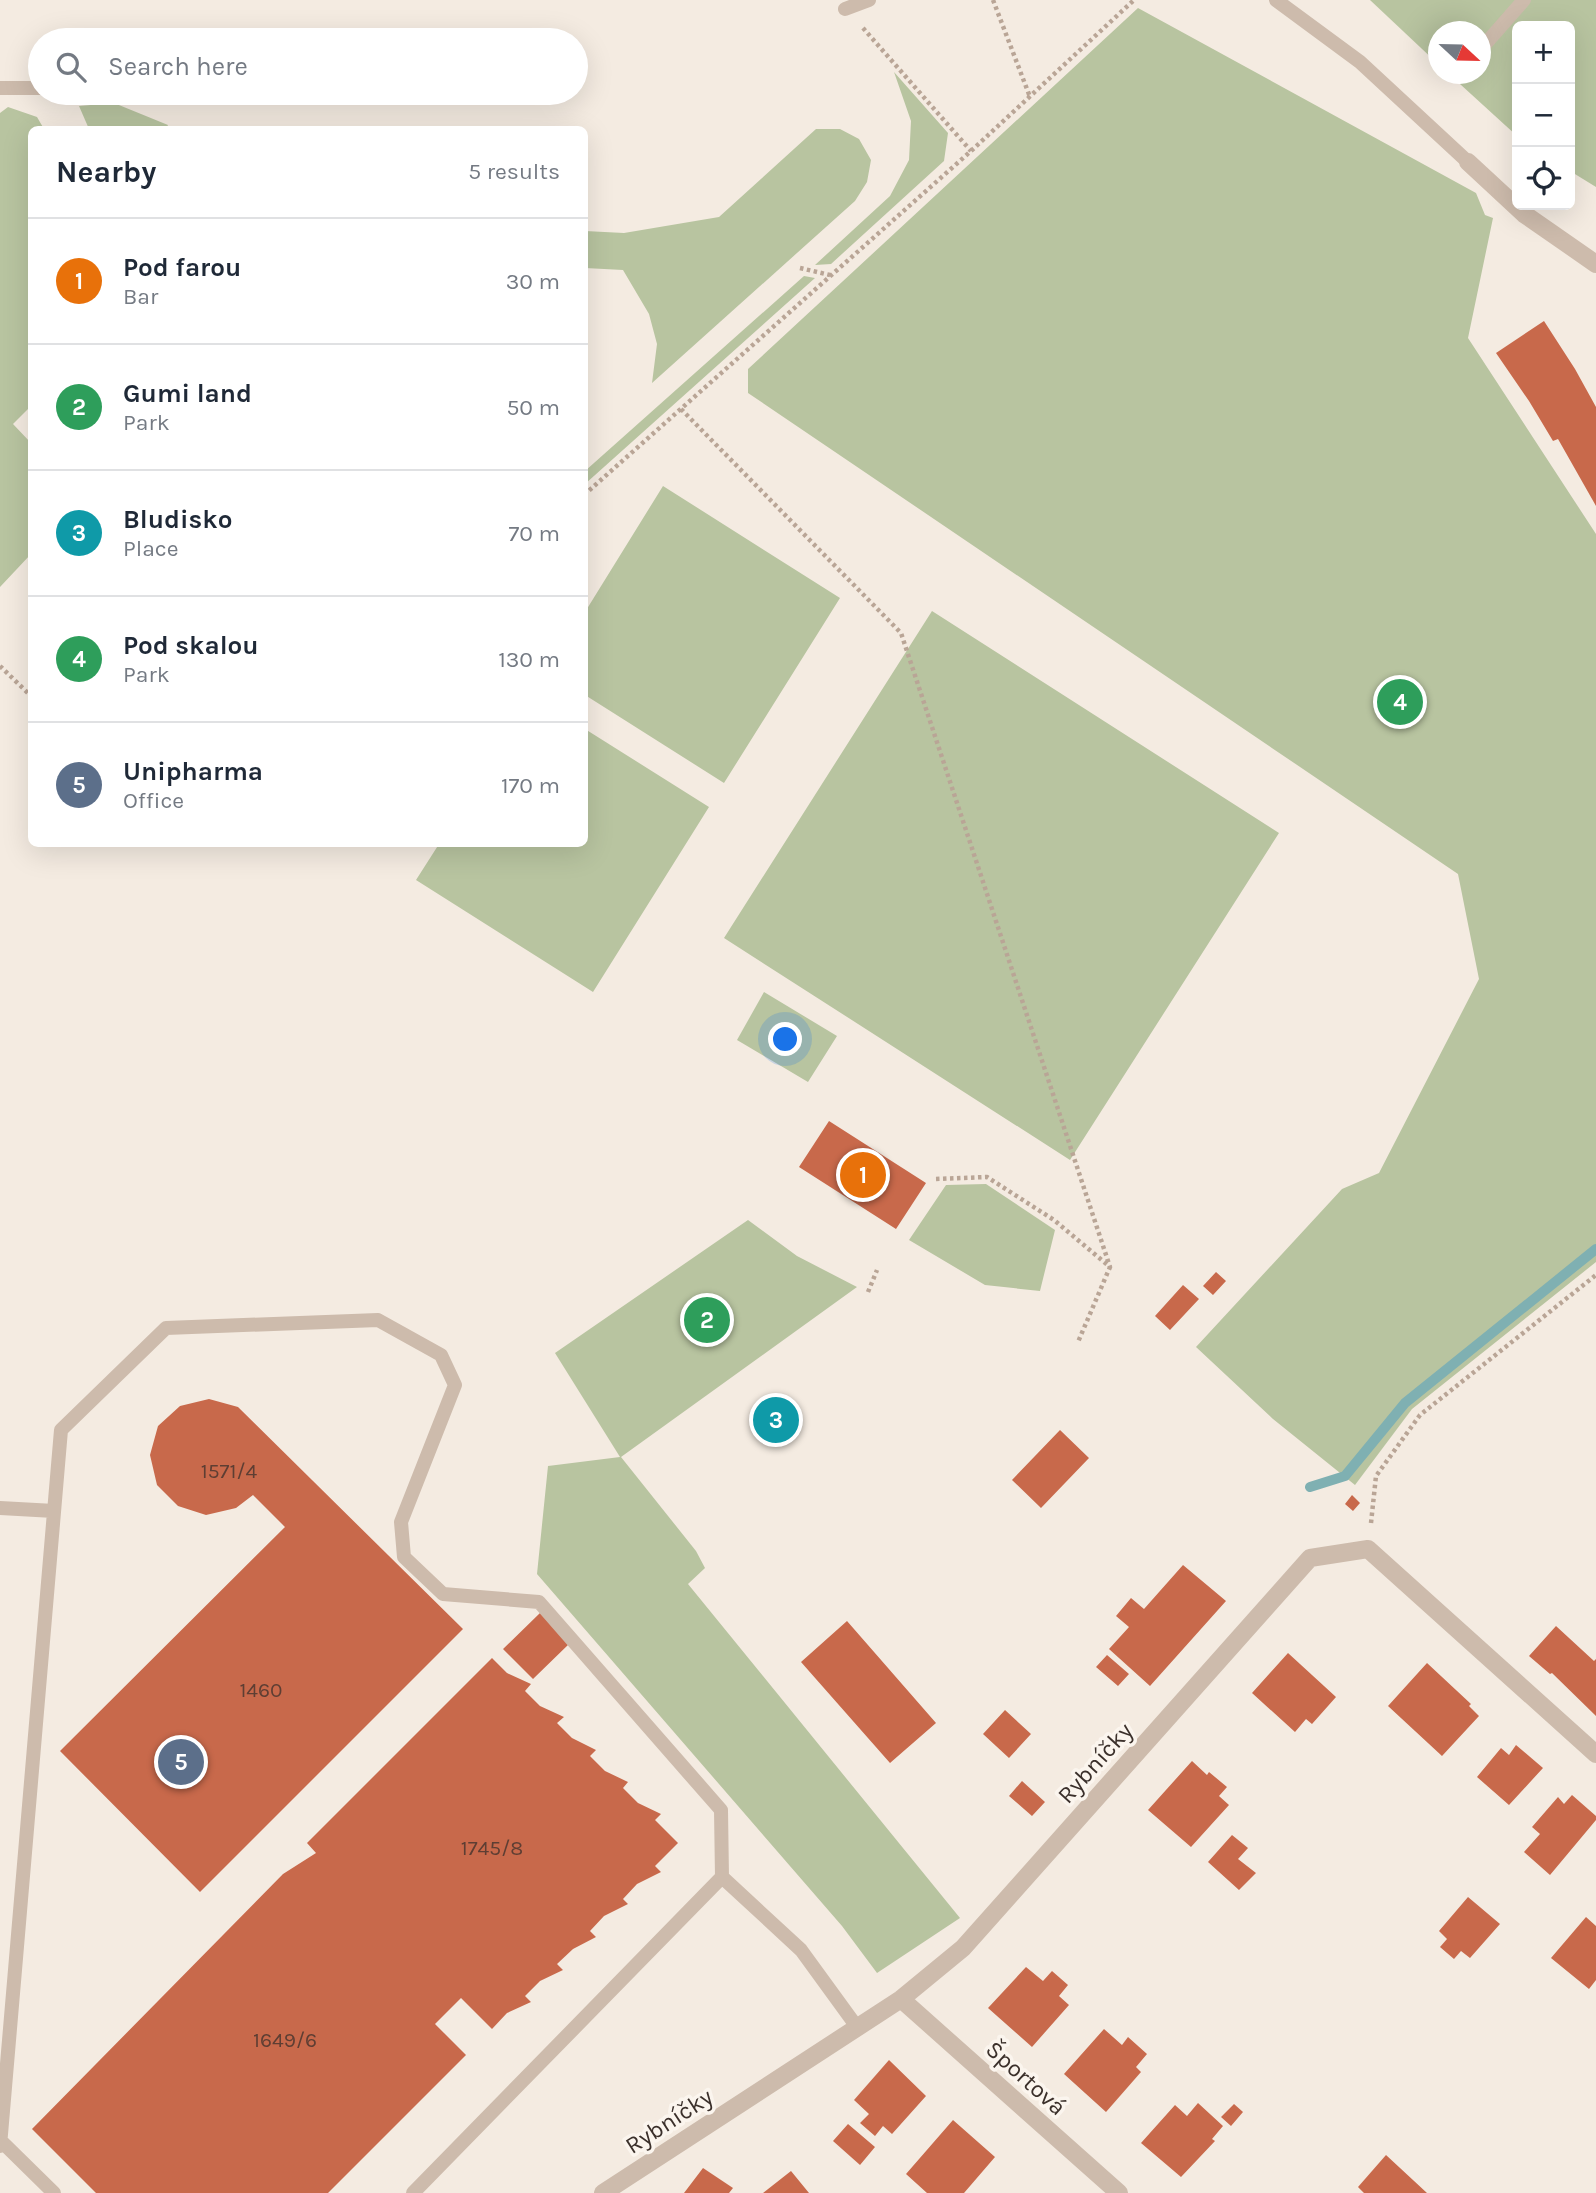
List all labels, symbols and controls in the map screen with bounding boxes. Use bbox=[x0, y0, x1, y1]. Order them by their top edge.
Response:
north arrow bbox=[1428, 21, 1491, 84]
map controls bbox=[1512, 21, 1575, 210]
button: + bbox=[1512, 21, 1575, 84]
search box bbox=[28, 28, 588, 105]
icon: search bbox=[52, 48, 90, 86]
text: Search here bbox=[108, 51, 248, 82]
button: − bbox=[1512, 84, 1575, 147]
button: locate bbox=[1512, 147, 1575, 210]
text: Nearby bbox=[56, 154, 156, 190]
text: 5 results bbox=[468, 158, 560, 185]
text: Pod farou bbox=[123, 252, 241, 283]
text: 1 bbox=[75, 268, 83, 295]
text: 30 m bbox=[506, 268, 560, 295]
text: Bar bbox=[123, 283, 158, 310]
text: Gumi land bbox=[123, 378, 252, 409]
text: 2 bbox=[72, 394, 86, 421]
text: 50 m bbox=[506, 394, 560, 421]
text: Park bbox=[123, 409, 170, 436]
text: Bludisko bbox=[123, 504, 232, 535]
text: 3 bbox=[72, 520, 86, 547]
text: 70 m bbox=[509, 520, 560, 547]
text: Place bbox=[123, 535, 179, 562]
text: Pod skalou bbox=[123, 630, 259, 661]
text: 4 bbox=[72, 646, 86, 673]
text: 130 m bbox=[498, 646, 560, 673]
text: Park bbox=[123, 661, 170, 688]
pin: 4 bbox=[1377, 676, 1423, 728]
text: Unipharma bbox=[123, 756, 263, 787]
text: 5 bbox=[72, 772, 86, 799]
text: 170 m bbox=[501, 772, 560, 799]
text: Office bbox=[123, 787, 184, 814]
your location bbox=[768, 1022, 802, 1056]
pin: 1 bbox=[840, 1149, 886, 1201]
pin: 2 bbox=[684, 1294, 730, 1346]
pin: 3 bbox=[753, 1394, 799, 1446]
house number: 1571/4 bbox=[201, 1459, 257, 1483]
house number: 1460 bbox=[239, 1678, 283, 1702]
street label: Rybníčky bbox=[1052, 1717, 1138, 1809]
pin: 5 bbox=[158, 1736, 204, 1788]
house number: 1745/8 bbox=[461, 1836, 523, 1860]
house number: 1649/6 bbox=[253, 2028, 317, 2052]
street label: Športová bbox=[980, 2034, 1072, 2121]
street label: Rybníčky bbox=[620, 2082, 718, 2160]

